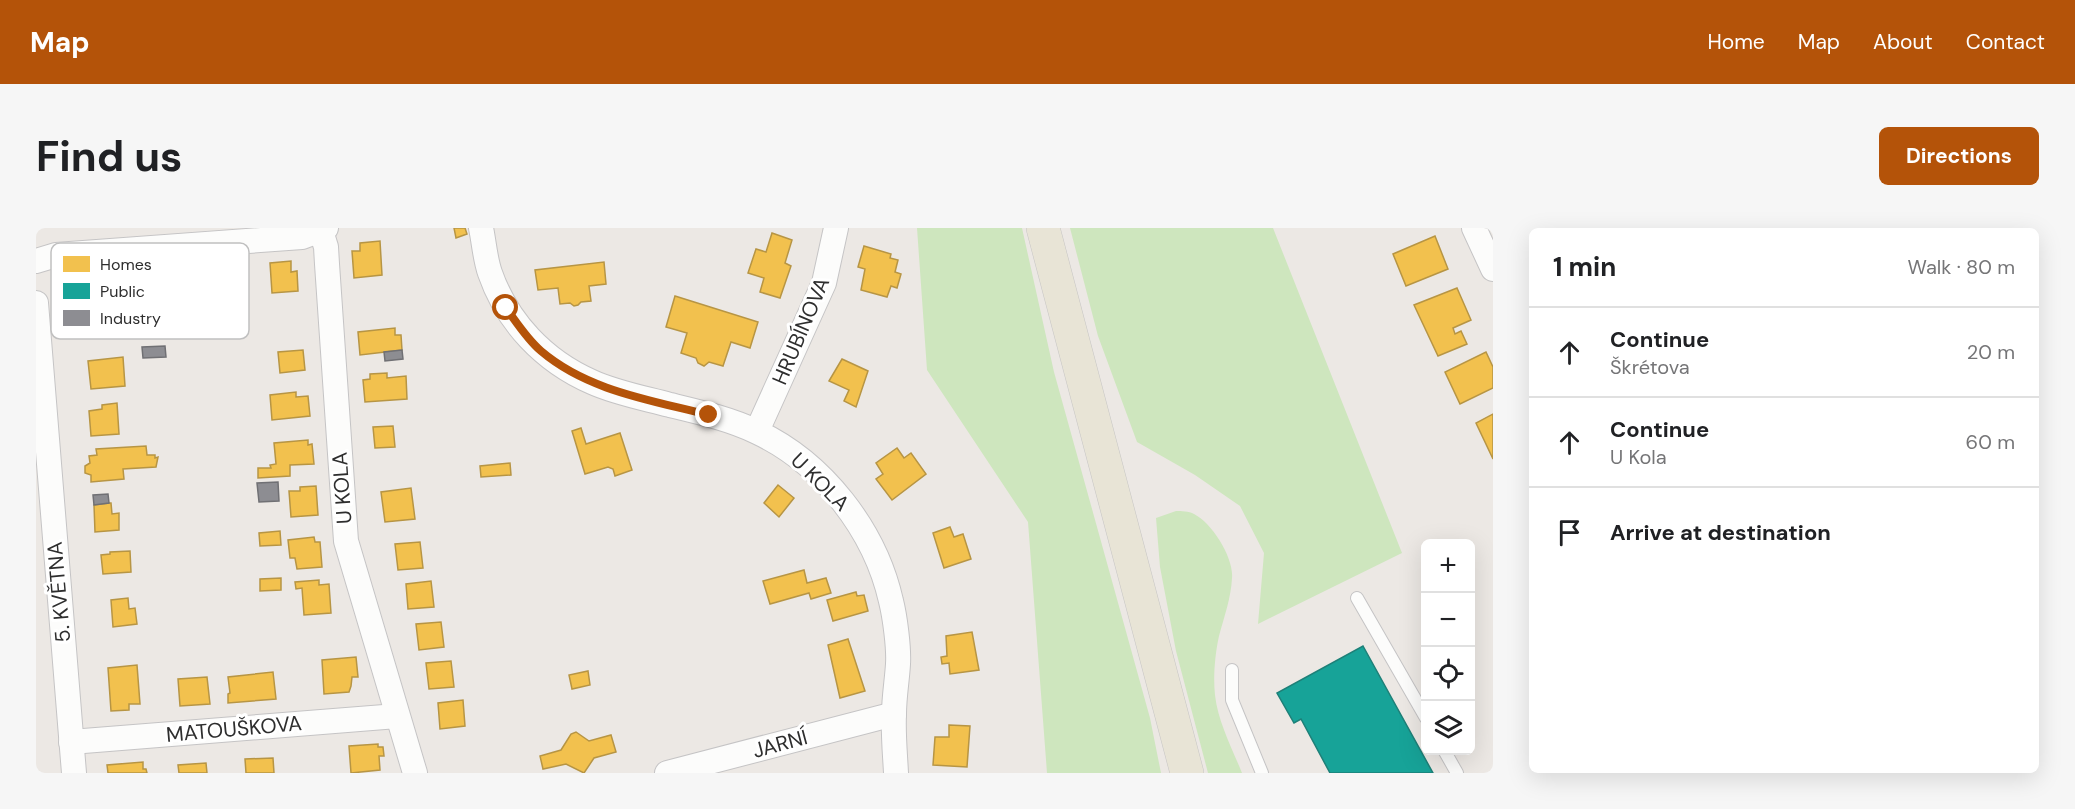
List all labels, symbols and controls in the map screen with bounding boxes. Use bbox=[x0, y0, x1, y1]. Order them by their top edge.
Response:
text: Map bbox=[30, 24, 90, 61]
text: Home bbox=[1707, 28, 1765, 56]
text: Map bbox=[1798, 28, 1840, 56]
text: About bbox=[1873, 28, 1933, 56]
text: Contact bbox=[1966, 28, 2045, 56]
button: Directions bbox=[1879, 127, 2039, 185]
text: Find us bbox=[36, 129, 182, 184]
legend bbox=[51, 243, 249, 339]
text: 1 min bbox=[1553, 250, 1616, 284]
text: Homes bbox=[100, 254, 152, 275]
text: Walk · 80 m bbox=[1908, 254, 2015, 280]
street label: HRUBÍNOVA bbox=[766, 273, 836, 389]
text: Public bbox=[100, 281, 145, 302]
route start bbox=[492, 294, 518, 320]
text: Industry bbox=[100, 308, 161, 329]
text: Continue bbox=[1610, 325, 1709, 354]
icon: ahead bbox=[1553, 336, 1586, 369]
text: 20 m bbox=[1967, 339, 2015, 365]
text: Škrétova bbox=[1610, 354, 1690, 380]
route end bbox=[695, 401, 721, 427]
text: Continue bbox=[1610, 415, 1709, 444]
icon: ahead bbox=[1553, 426, 1586, 459]
text: 60 m bbox=[1966, 429, 2015, 455]
text: U Kola bbox=[1610, 444, 1667, 470]
street label: U KOLA bbox=[785, 447, 855, 517]
street label: U KOLA bbox=[326, 451, 358, 525]
icon: arrive bbox=[1553, 516, 1586, 549]
text: Arrive at destination bbox=[1610, 518, 1831, 547]
map controls bbox=[1421, 539, 1475, 755]
button: + bbox=[1421, 539, 1475, 593]
street label: 5. KVĚTNA bbox=[41, 540, 77, 644]
button: − bbox=[1421, 593, 1475, 647]
button: locate bbox=[1421, 647, 1475, 701]
button: layers bbox=[1421, 701, 1475, 755]
street label: MATOUŠKOVA bbox=[165, 709, 303, 749]
street label: JARNÍ bbox=[749, 723, 811, 765]

